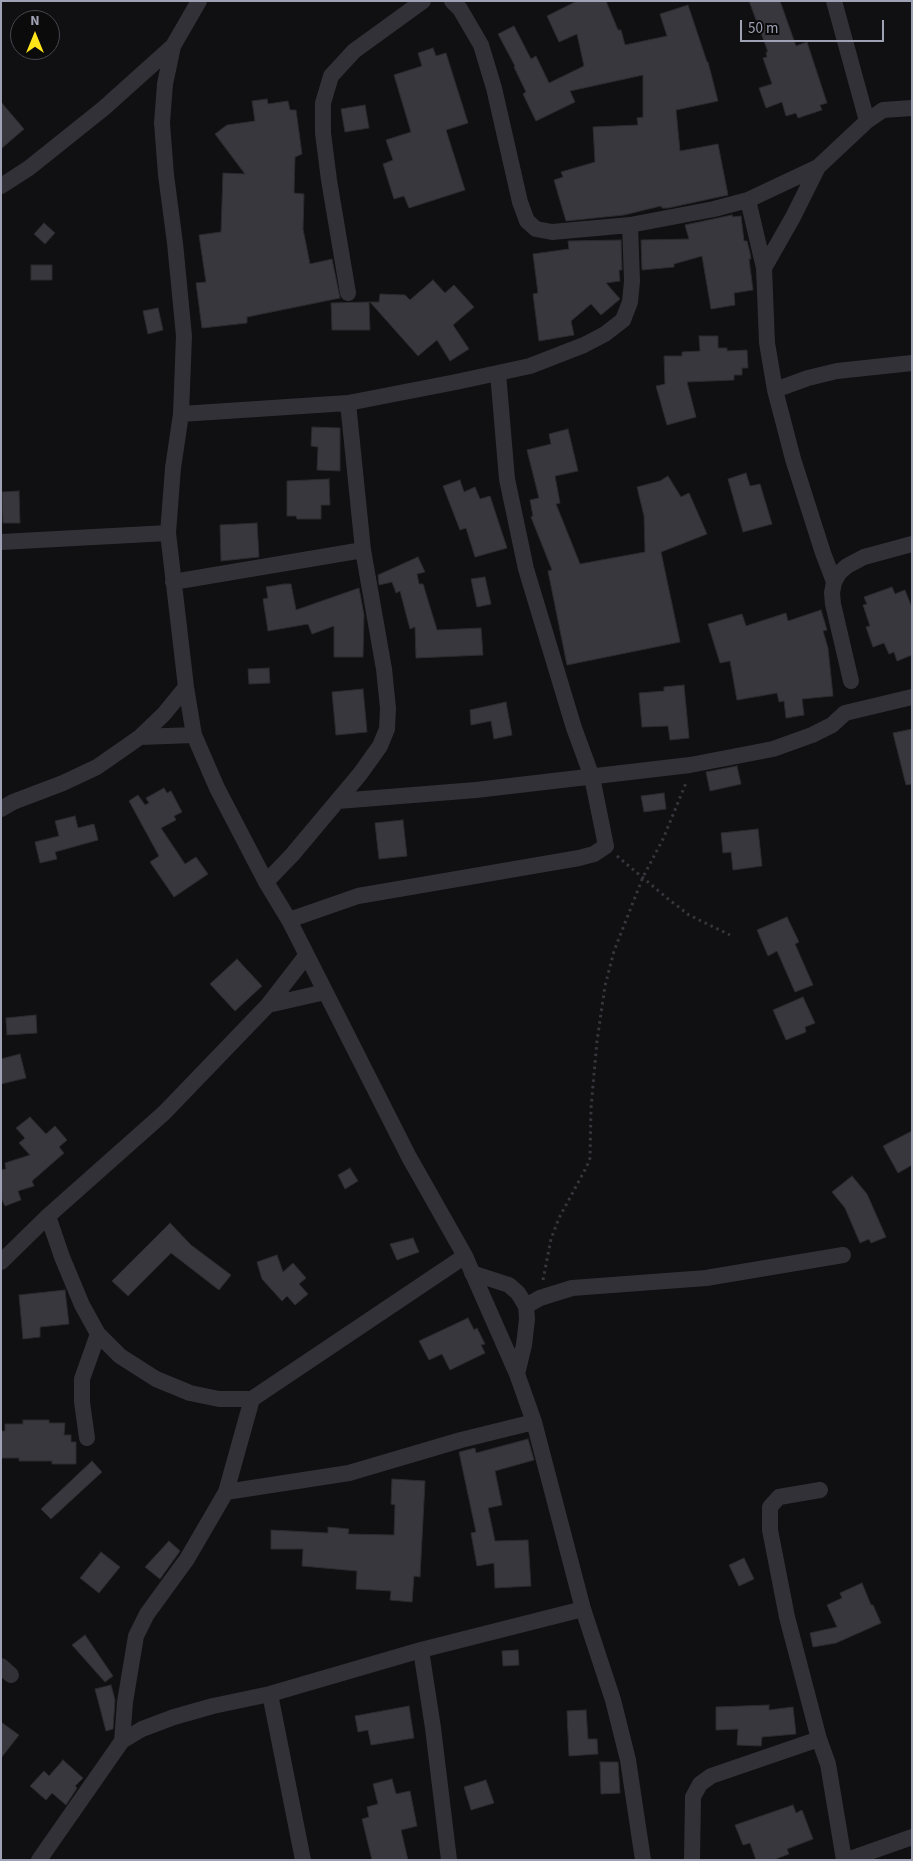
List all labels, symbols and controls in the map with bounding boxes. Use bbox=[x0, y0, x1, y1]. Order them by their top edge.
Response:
north arrow bbox=[10, 10, 60, 60]
scale bar bbox=[743, 10, 887, 42]
text: N bbox=[30, 11, 40, 31]
text: 50 m bbox=[748, 18, 778, 39]

